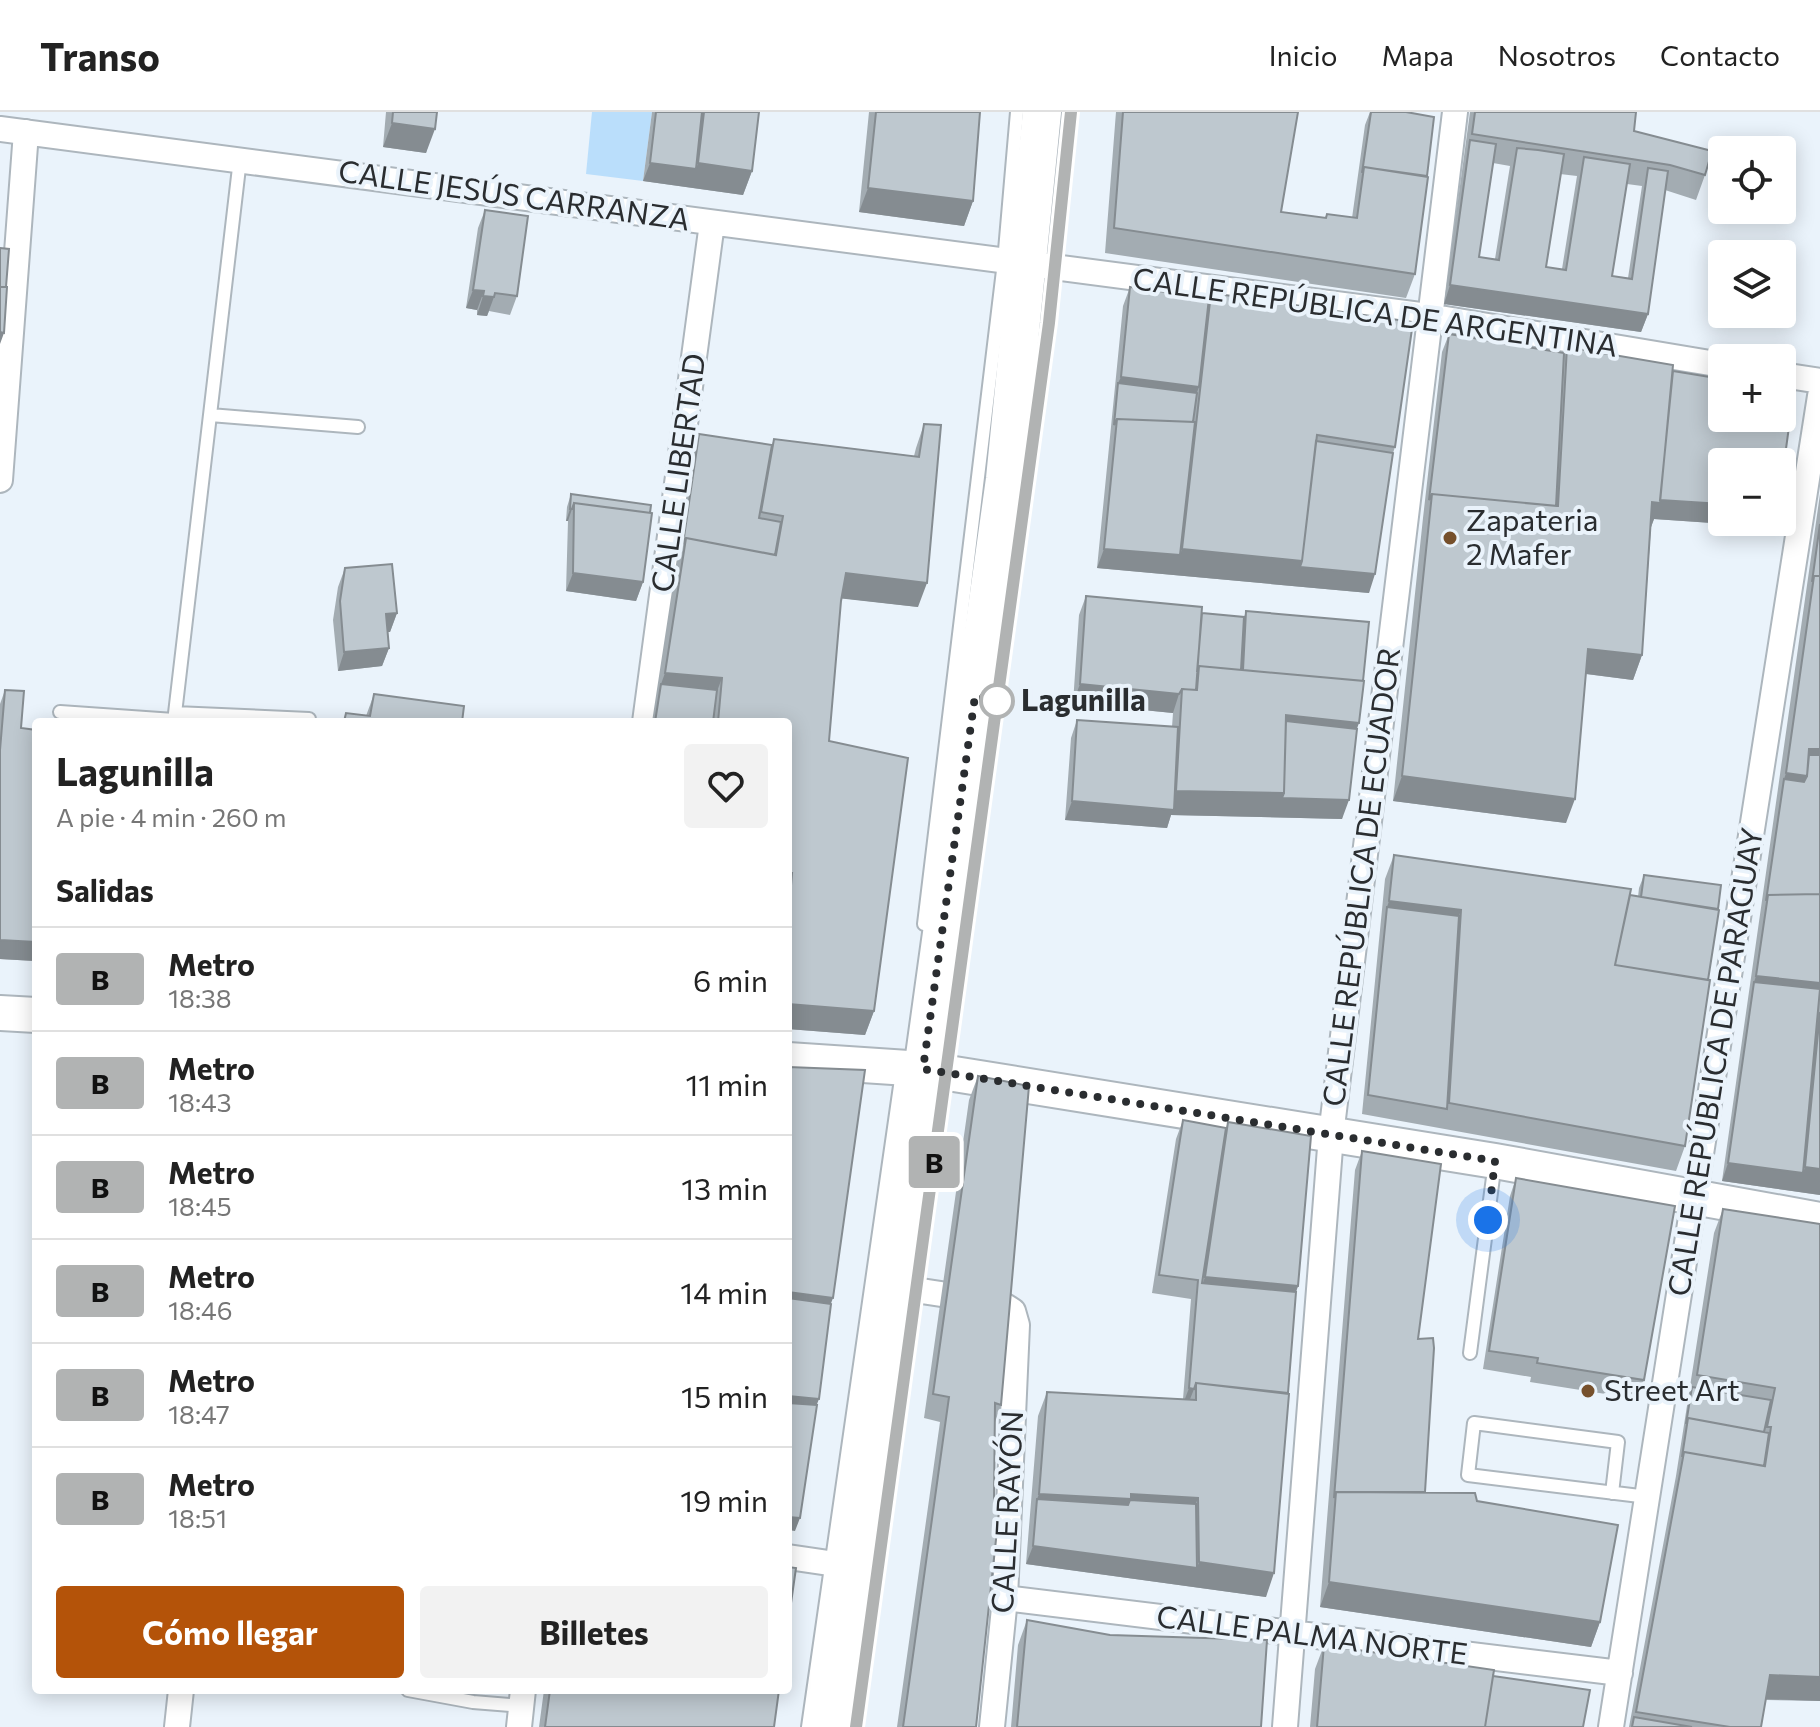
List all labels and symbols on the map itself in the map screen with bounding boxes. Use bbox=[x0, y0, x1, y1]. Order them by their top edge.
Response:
street label: CALLE JESÚS CARRANZA bbox=[336, 151, 692, 236]
street label: CALLE REPÚBLICA DE ARGENTINA bbox=[1131, 258, 1620, 363]
street label: CALLE LIBERTAD bbox=[641, 351, 712, 594]
place label: Zapateria 2 Mafer bbox=[1466, 500, 1599, 571]
marker: Zapateria 2 Mafer bbox=[1441, 529, 1459, 547]
street label: CALLE REPÚBLICA DE ECUADOR bbox=[1313, 645, 1406, 1108]
place label: Lagunilla bbox=[1021, 680, 1146, 717]
marker: Lagunilla bbox=[980, 684, 1014, 718]
street label: CALLE REPÚBLICA DE PARAGUAY bbox=[1658, 825, 1769, 1299]
line badge: B bbox=[908, 1136, 960, 1188]
your location bbox=[1468, 1200, 1508, 1240]
place label: Street Art bbox=[1604, 1370, 1740, 1407]
marker: Street Art bbox=[1579, 1382, 1597, 1400]
street label: CALLE RAYÓN bbox=[982, 1410, 1029, 1614]
street label: CALLE PALMA NORTE bbox=[1155, 1596, 1470, 1671]

